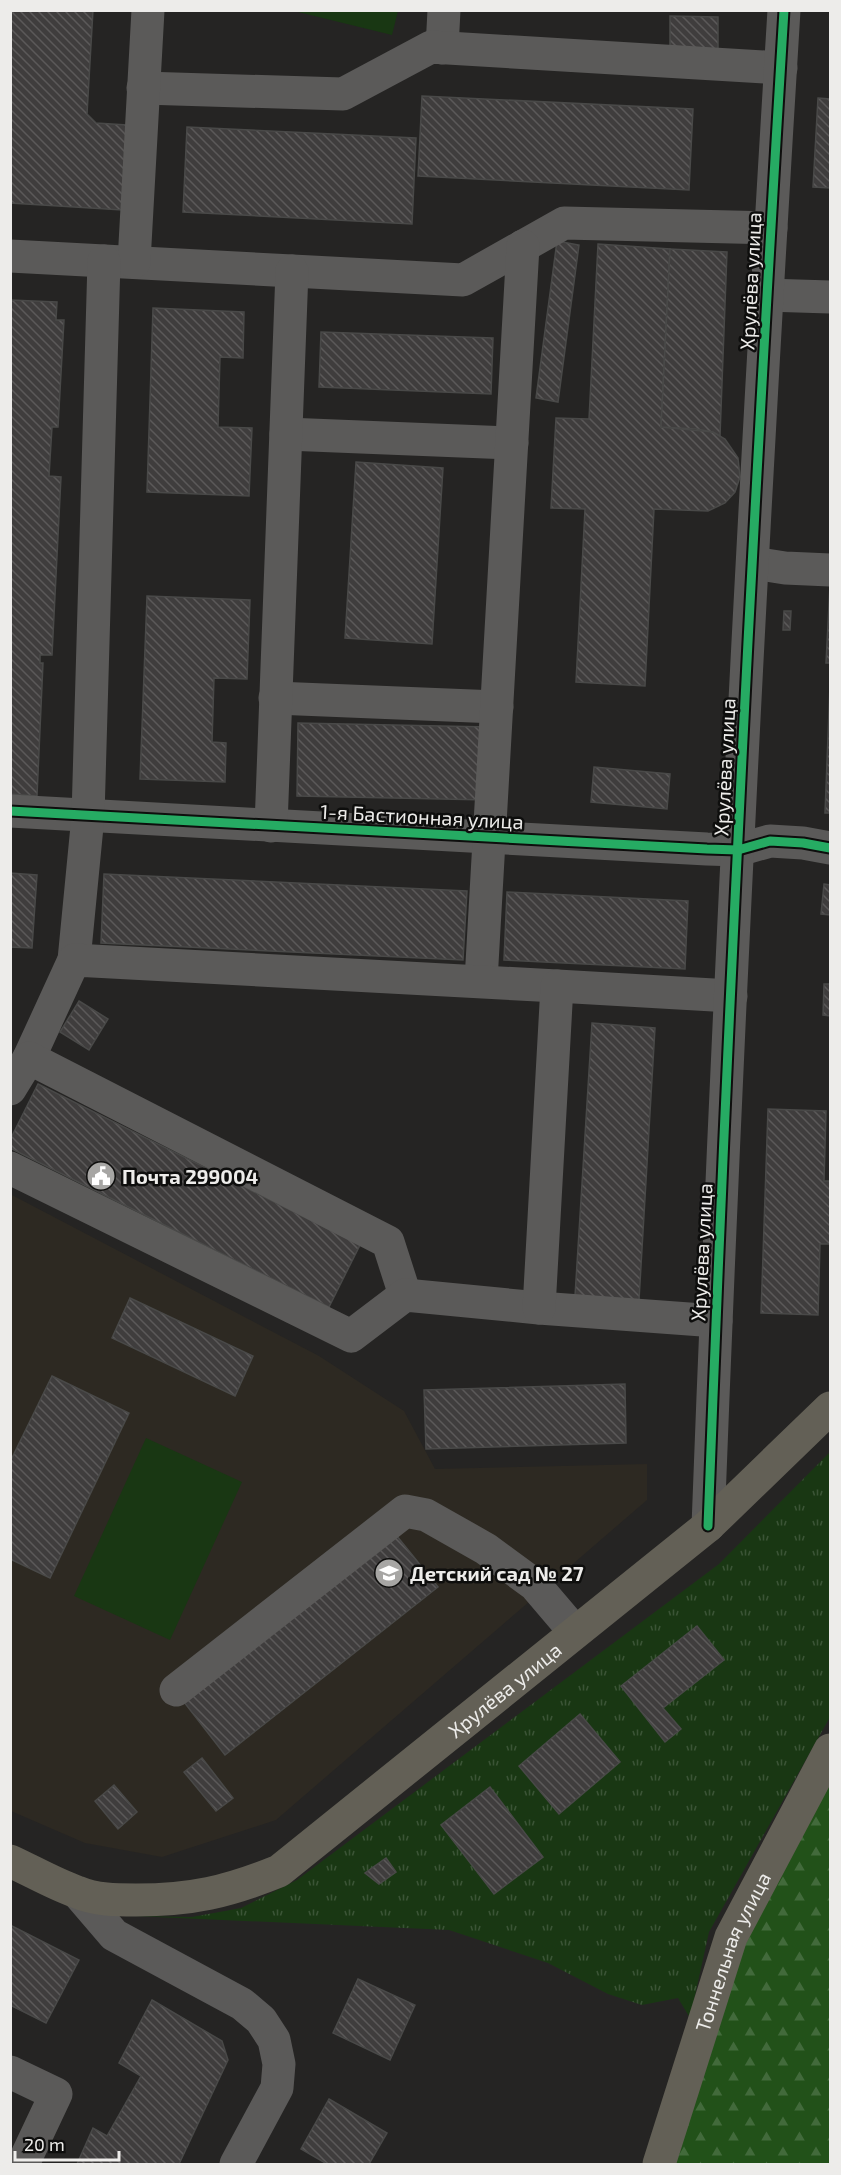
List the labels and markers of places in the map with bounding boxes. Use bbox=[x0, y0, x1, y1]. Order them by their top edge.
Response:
public building icon: Почта 299004 bbox=[85, 1160, 117, 1192]
place label: Почта 299004 bbox=[122, 1164, 259, 1188]
school or university icon: Детский сад № 27 bbox=[373, 1557, 405, 1589]
place label: Детский сад № 27 bbox=[410, 1561, 584, 1585]

